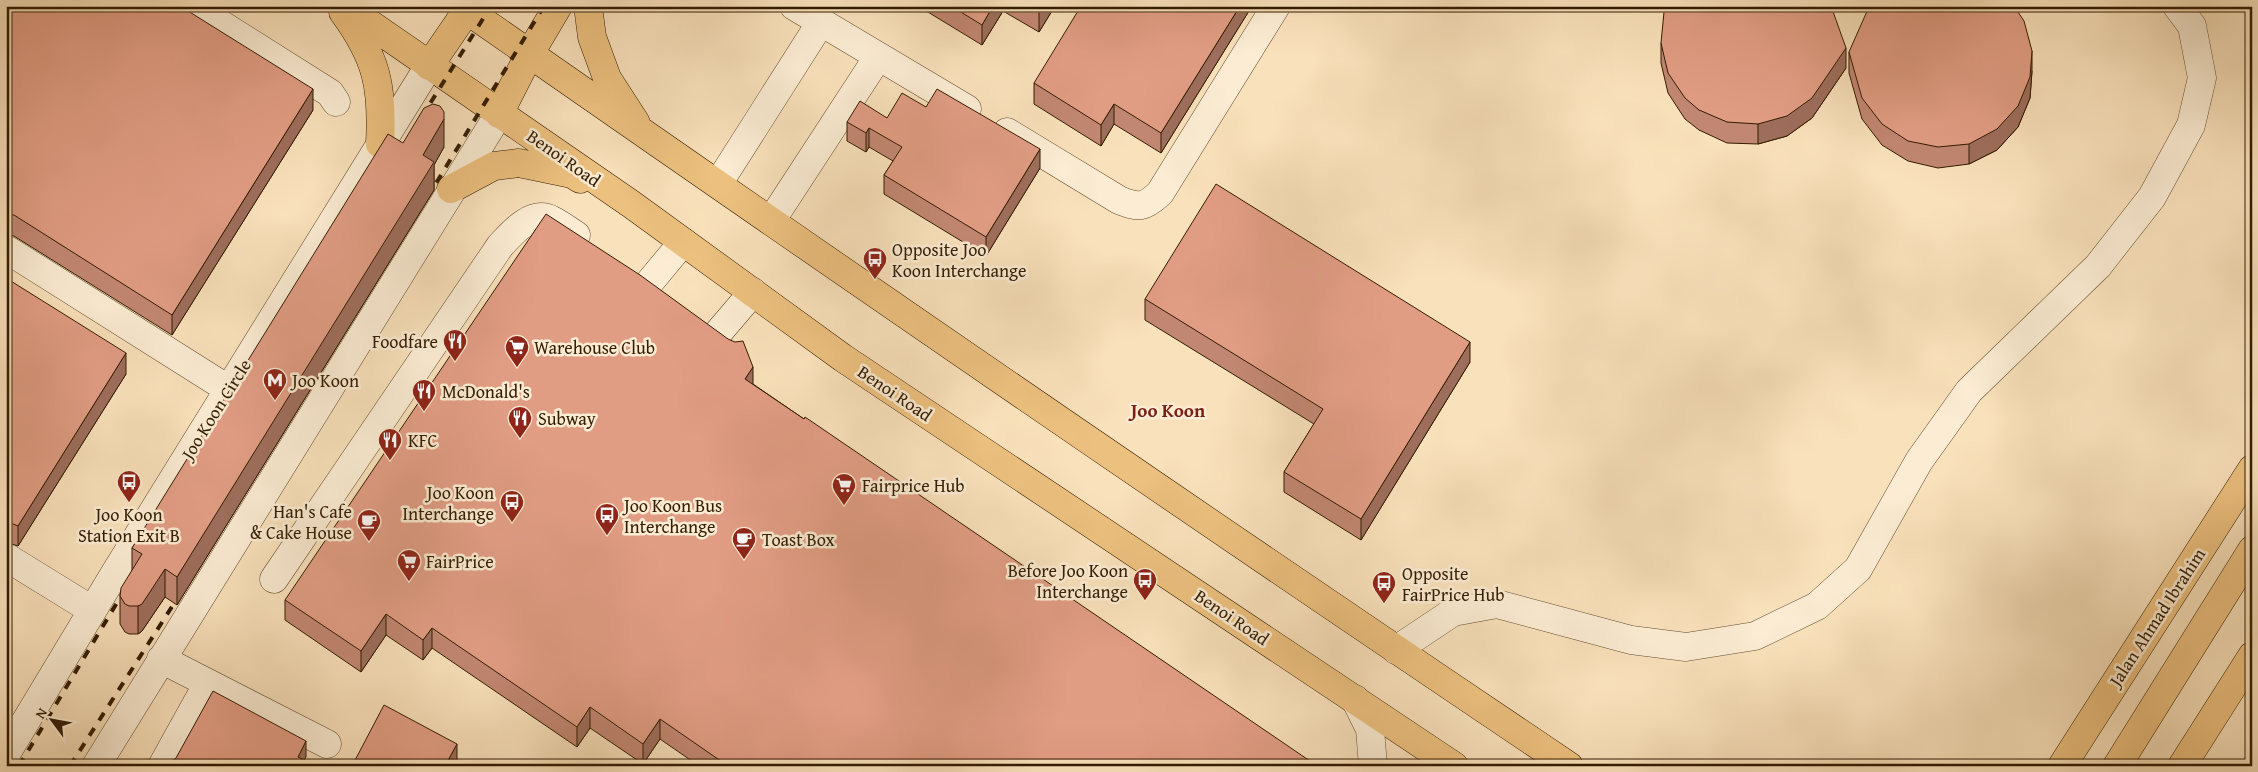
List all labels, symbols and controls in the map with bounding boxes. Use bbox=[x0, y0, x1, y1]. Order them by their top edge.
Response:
street label: Benoi Road bbox=[522, 123, 607, 194]
place label: Opposite Joo Koon Interchange bbox=[892, 236, 1027, 284]
bus stop icon: Opposite Joo Koon Interchange bbox=[862, 246, 888, 280]
place label: Foodfare bbox=[372, 328, 438, 355]
restaurant icon: Foodfare bbox=[442, 328, 468, 362]
supermarket icon: Warehouse Club bbox=[504, 334, 530, 368]
place label: Warehouse Club bbox=[534, 334, 655, 361]
street label: Joo Koon Circle bbox=[173, 353, 258, 466]
street label: Benoi Road bbox=[852, 358, 938, 428]
metro station icon: Joo Koon bbox=[262, 367, 288, 401]
place label: Joo Koon bbox=[290, 367, 359, 394]
restaurant icon: McDonald's bbox=[411, 378, 437, 412]
place label: McDonald's bbox=[442, 378, 530, 405]
district label: Joo Koon bbox=[1128, 396, 1206, 424]
restaurant icon: Subway bbox=[507, 405, 533, 439]
place label: Subway bbox=[538, 405, 596, 432]
restaurant icon: KFC bbox=[377, 427, 403, 461]
place label: KFC bbox=[408, 427, 437, 454]
bus stop icon: Joo Koon Station Exit B bbox=[116, 469, 142, 503]
supermarket icon: Fairprice Hub bbox=[831, 472, 857, 506]
place label: Fairprice Hub bbox=[862, 472, 965, 499]
place label: Joo Koon Interchange bbox=[403, 479, 494, 527]
bus stop icon: Joo Koon Interchange bbox=[499, 489, 525, 523]
place label: Joo Koon Bus Interchange bbox=[622, 492, 722, 540]
place label: Han's Cafe & Cake House bbox=[250, 498, 352, 546]
place label: Joo Koon Station Exit B bbox=[78, 501, 180, 549]
bus stop icon: Joo Koon Bus Interchange bbox=[594, 502, 620, 536]
cafe icon: Han's Cafe & Cake House bbox=[356, 508, 382, 542]
cafe icon: Toast Box bbox=[731, 526, 757, 560]
place label: Toast Box bbox=[762, 526, 836, 553]
street label: Jalan Ahmad Ibrahim bbox=[2101, 542, 2212, 693]
supermarket icon: FairPrice bbox=[396, 548, 422, 582]
place label: FairPrice bbox=[426, 548, 494, 575]
place label: Before Joo Koon Interchange bbox=[1008, 557, 1128, 605]
place label: Opposite FairPrice Hub bbox=[1402, 560, 1505, 608]
bus stop icon: Before Joo Koon Interchange bbox=[1132, 567, 1158, 601]
bus stop icon: Opposite FairPrice Hub bbox=[1371, 570, 1397, 604]
street label: Benoi Road bbox=[1189, 582, 1275, 652]
north arrow bbox=[28, 694, 78, 744]
text: N bbox=[30, 703, 52, 722]

